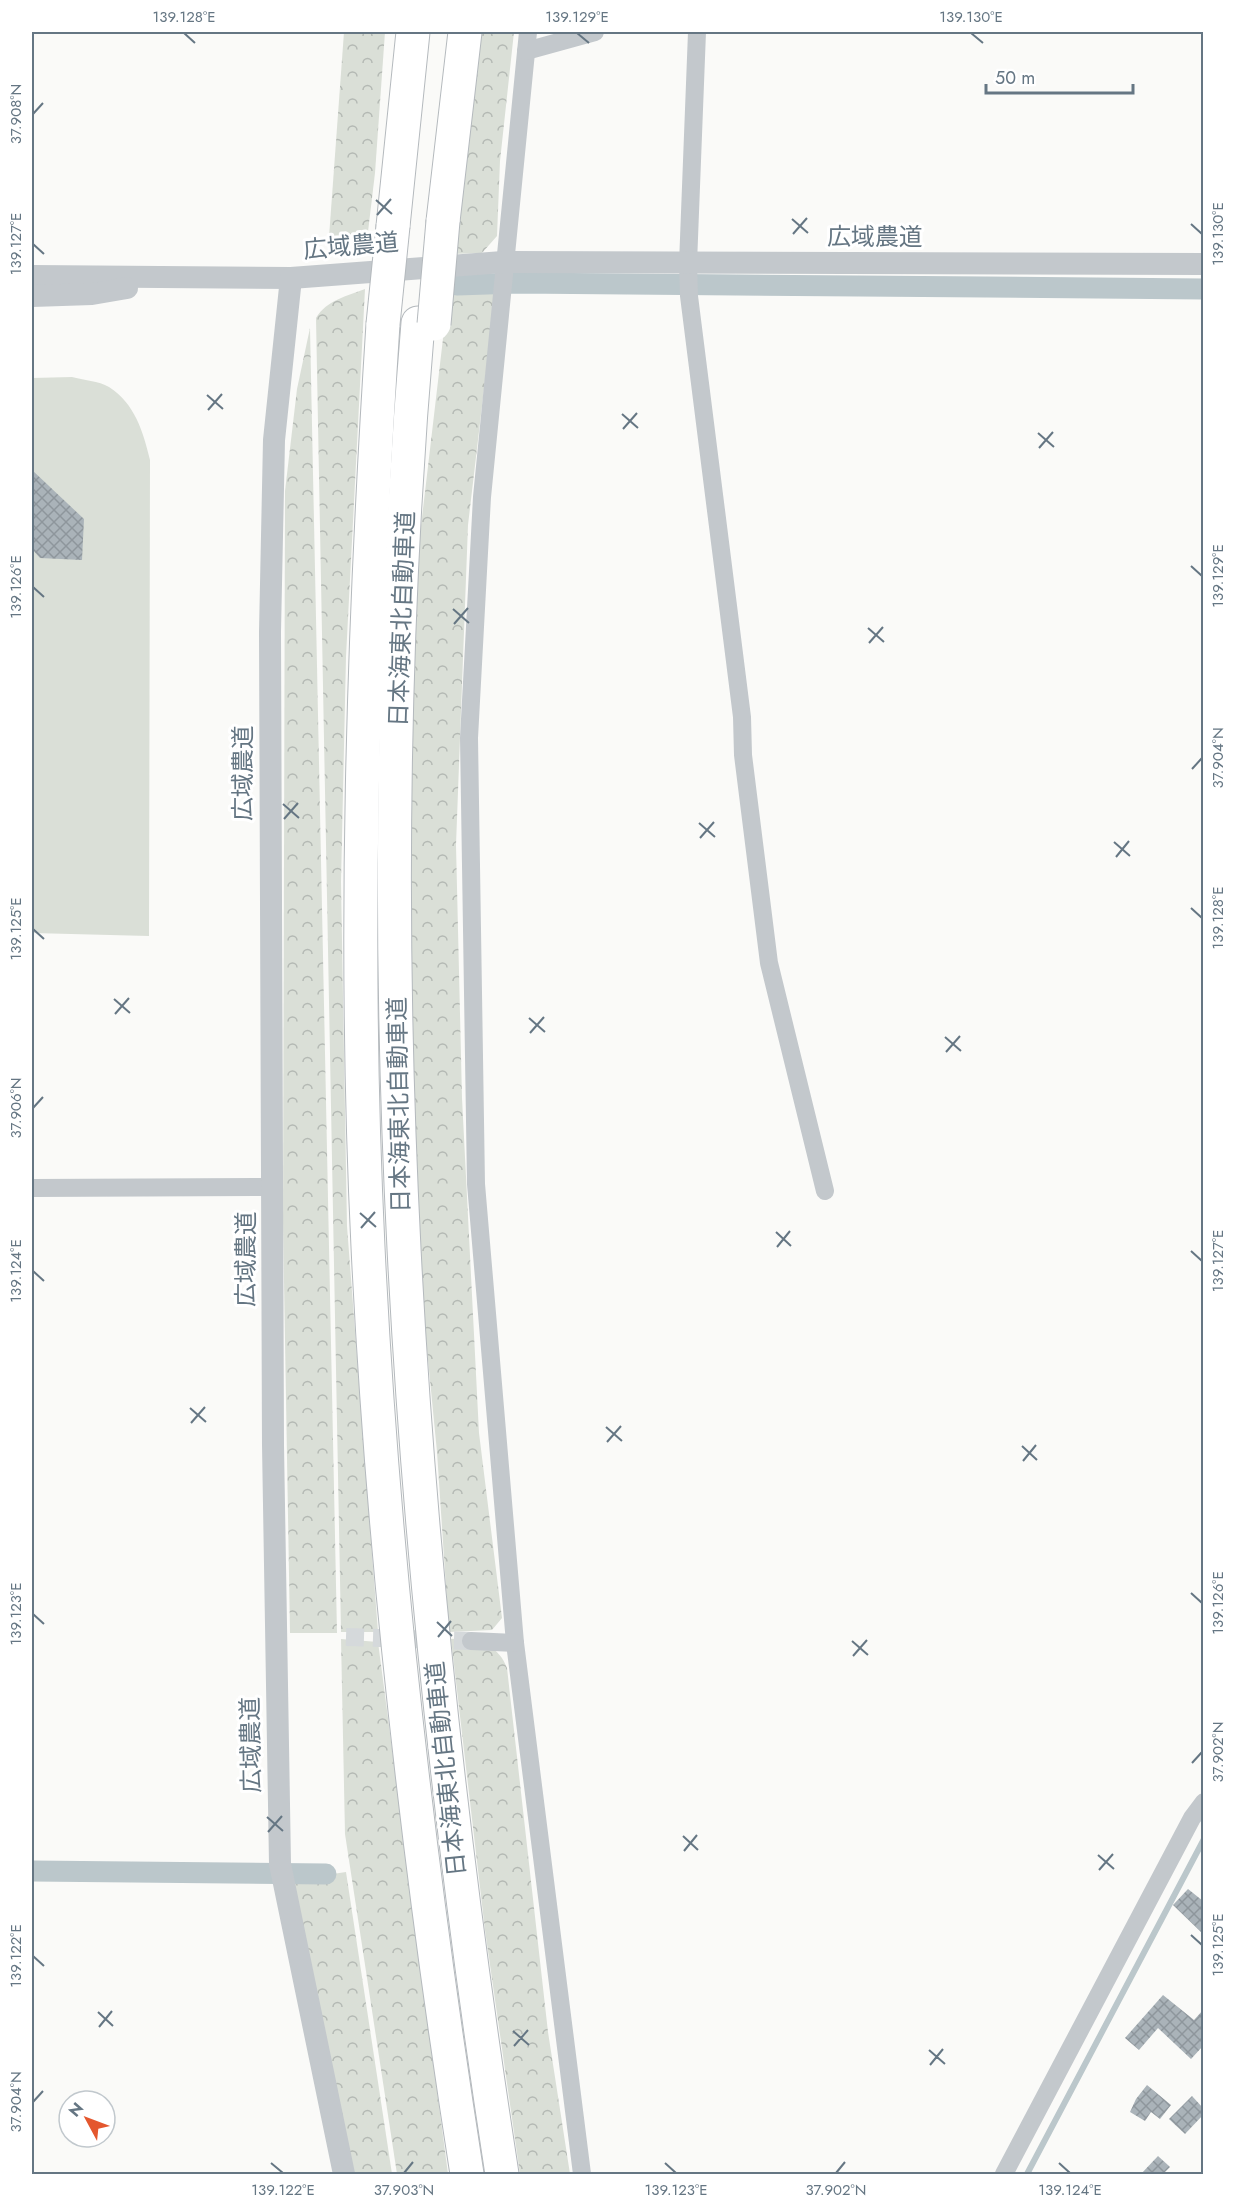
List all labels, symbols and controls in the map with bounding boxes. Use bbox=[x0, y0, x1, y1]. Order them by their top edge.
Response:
text: 139.128°E bbox=[153, 6, 215, 28]
text: 139.129°E bbox=[545, 6, 609, 28]
text: 139.130°E bbox=[939, 6, 1003, 28]
scale bar bbox=[986, 57, 1133, 95]
text: 50 m bbox=[995, 65, 1035, 91]
text: 37.908°N bbox=[5, 84, 27, 144]
text: 139.130°E bbox=[1207, 202, 1229, 266]
text: 139.127°E bbox=[5, 213, 27, 275]
street label: 広域農道 bbox=[827, 219, 923, 254]
street label: 広域農道 bbox=[302, 224, 400, 267]
street label: 日本海東北自動車道 bbox=[380, 510, 423, 728]
text: 139.129°E bbox=[1207, 544, 1229, 608]
text: 139.126°E bbox=[5, 555, 27, 619]
street label: 広域農道 bbox=[225, 725, 260, 821]
text: 37.904°N bbox=[1207, 727, 1229, 789]
text: 139.128°E bbox=[1207, 887, 1229, 949]
text: 139.125°E bbox=[5, 897, 27, 961]
street label: 日本海東北自動車道 bbox=[379, 997, 418, 1213]
text: 37.906°N bbox=[5, 1078, 27, 1138]
street label: 広域農道 bbox=[228, 1211, 263, 1307]
text: 139.127°E bbox=[1207, 1230, 1229, 1292]
text: 139.124°E bbox=[5, 1239, 27, 1303]
text: 139.126°E bbox=[1207, 1571, 1229, 1635]
text: 139.123°E bbox=[5, 1583, 27, 1645]
street label: 日本海東北自動車道 bbox=[417, 1660, 474, 1878]
street label: 広域農道 bbox=[232, 1697, 269, 1793]
text: 37.902°N bbox=[1207, 1722, 1229, 1782]
text: 139.125°E bbox=[1207, 1913, 1229, 1977]
text: 139.122°E bbox=[5, 1924, 27, 1988]
text: 37.904°N bbox=[5, 2071, 27, 2133]
north arrow bbox=[57, 2089, 117, 2149]
text: N bbox=[63, 2097, 89, 2122]
text: 139.122°E bbox=[251, 2179, 315, 2201]
text: 37.903°N bbox=[374, 2179, 434, 2201]
text: 139.123°E bbox=[645, 2179, 707, 2201]
text: 37.902°N bbox=[806, 2179, 866, 2201]
text: 139.124°E bbox=[1038, 2179, 1102, 2201]

